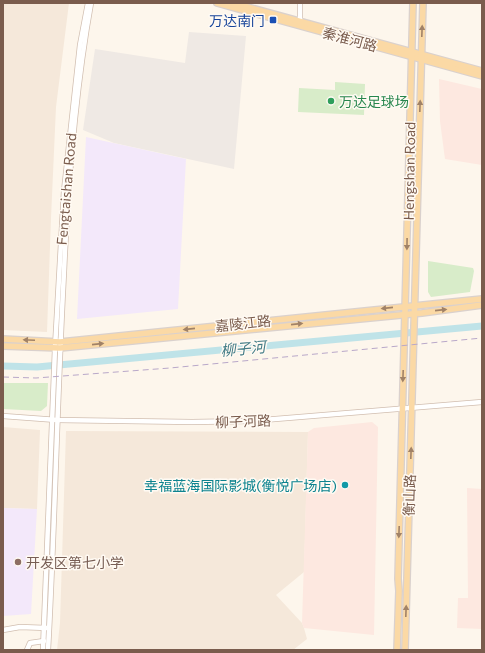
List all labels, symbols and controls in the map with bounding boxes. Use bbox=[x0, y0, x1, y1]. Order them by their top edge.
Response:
place label: 万达南门 bbox=[209, 12, 265, 29]
marker: 万达南门 bbox=[268, 15, 278, 25]
street label: 秦淮河路 bbox=[321, 24, 379, 54]
one-way arrow bbox=[419, 24, 425, 37]
place label: 万达足球场 bbox=[339, 93, 409, 110]
marker: 万达足球场 bbox=[326, 96, 336, 106]
one-way arrow bbox=[417, 99, 423, 112]
street label: Hengshan Road bbox=[400, 122, 418, 220]
street label: Fengtaishan Road bbox=[53, 132, 79, 246]
one-way arrow bbox=[404, 238, 410, 251]
one-way arrow bbox=[381, 305, 393, 311]
one-way arrow bbox=[435, 306, 447, 313]
street label: 嘉陵江路 bbox=[214, 312, 272, 334]
one-way arrow bbox=[291, 321, 304, 327]
one-way arrow bbox=[183, 325, 195, 332]
one-way arrow bbox=[23, 337, 35, 344]
water label: 柳子河 bbox=[220, 337, 269, 359]
one-way arrow bbox=[92, 341, 105, 347]
one-way arrow bbox=[400, 370, 407, 382]
street label: 柳子河路 bbox=[215, 412, 271, 430]
one-way arrow bbox=[408, 446, 414, 459]
street label: 衡山路 bbox=[400, 474, 418, 516]
place label: 幸福蓝海国际影城(衡悦广场店) bbox=[144, 477, 337, 494]
marker: 幸福蓝海国际影城(衡悦广场店) bbox=[340, 480, 350, 490]
one-way arrow bbox=[396, 526, 403, 538]
place label: 开发区第七小学 bbox=[26, 554, 124, 571]
marker: 开发区第七小学 bbox=[13, 557, 23, 567]
one-way arrow bbox=[403, 604, 409, 617]

